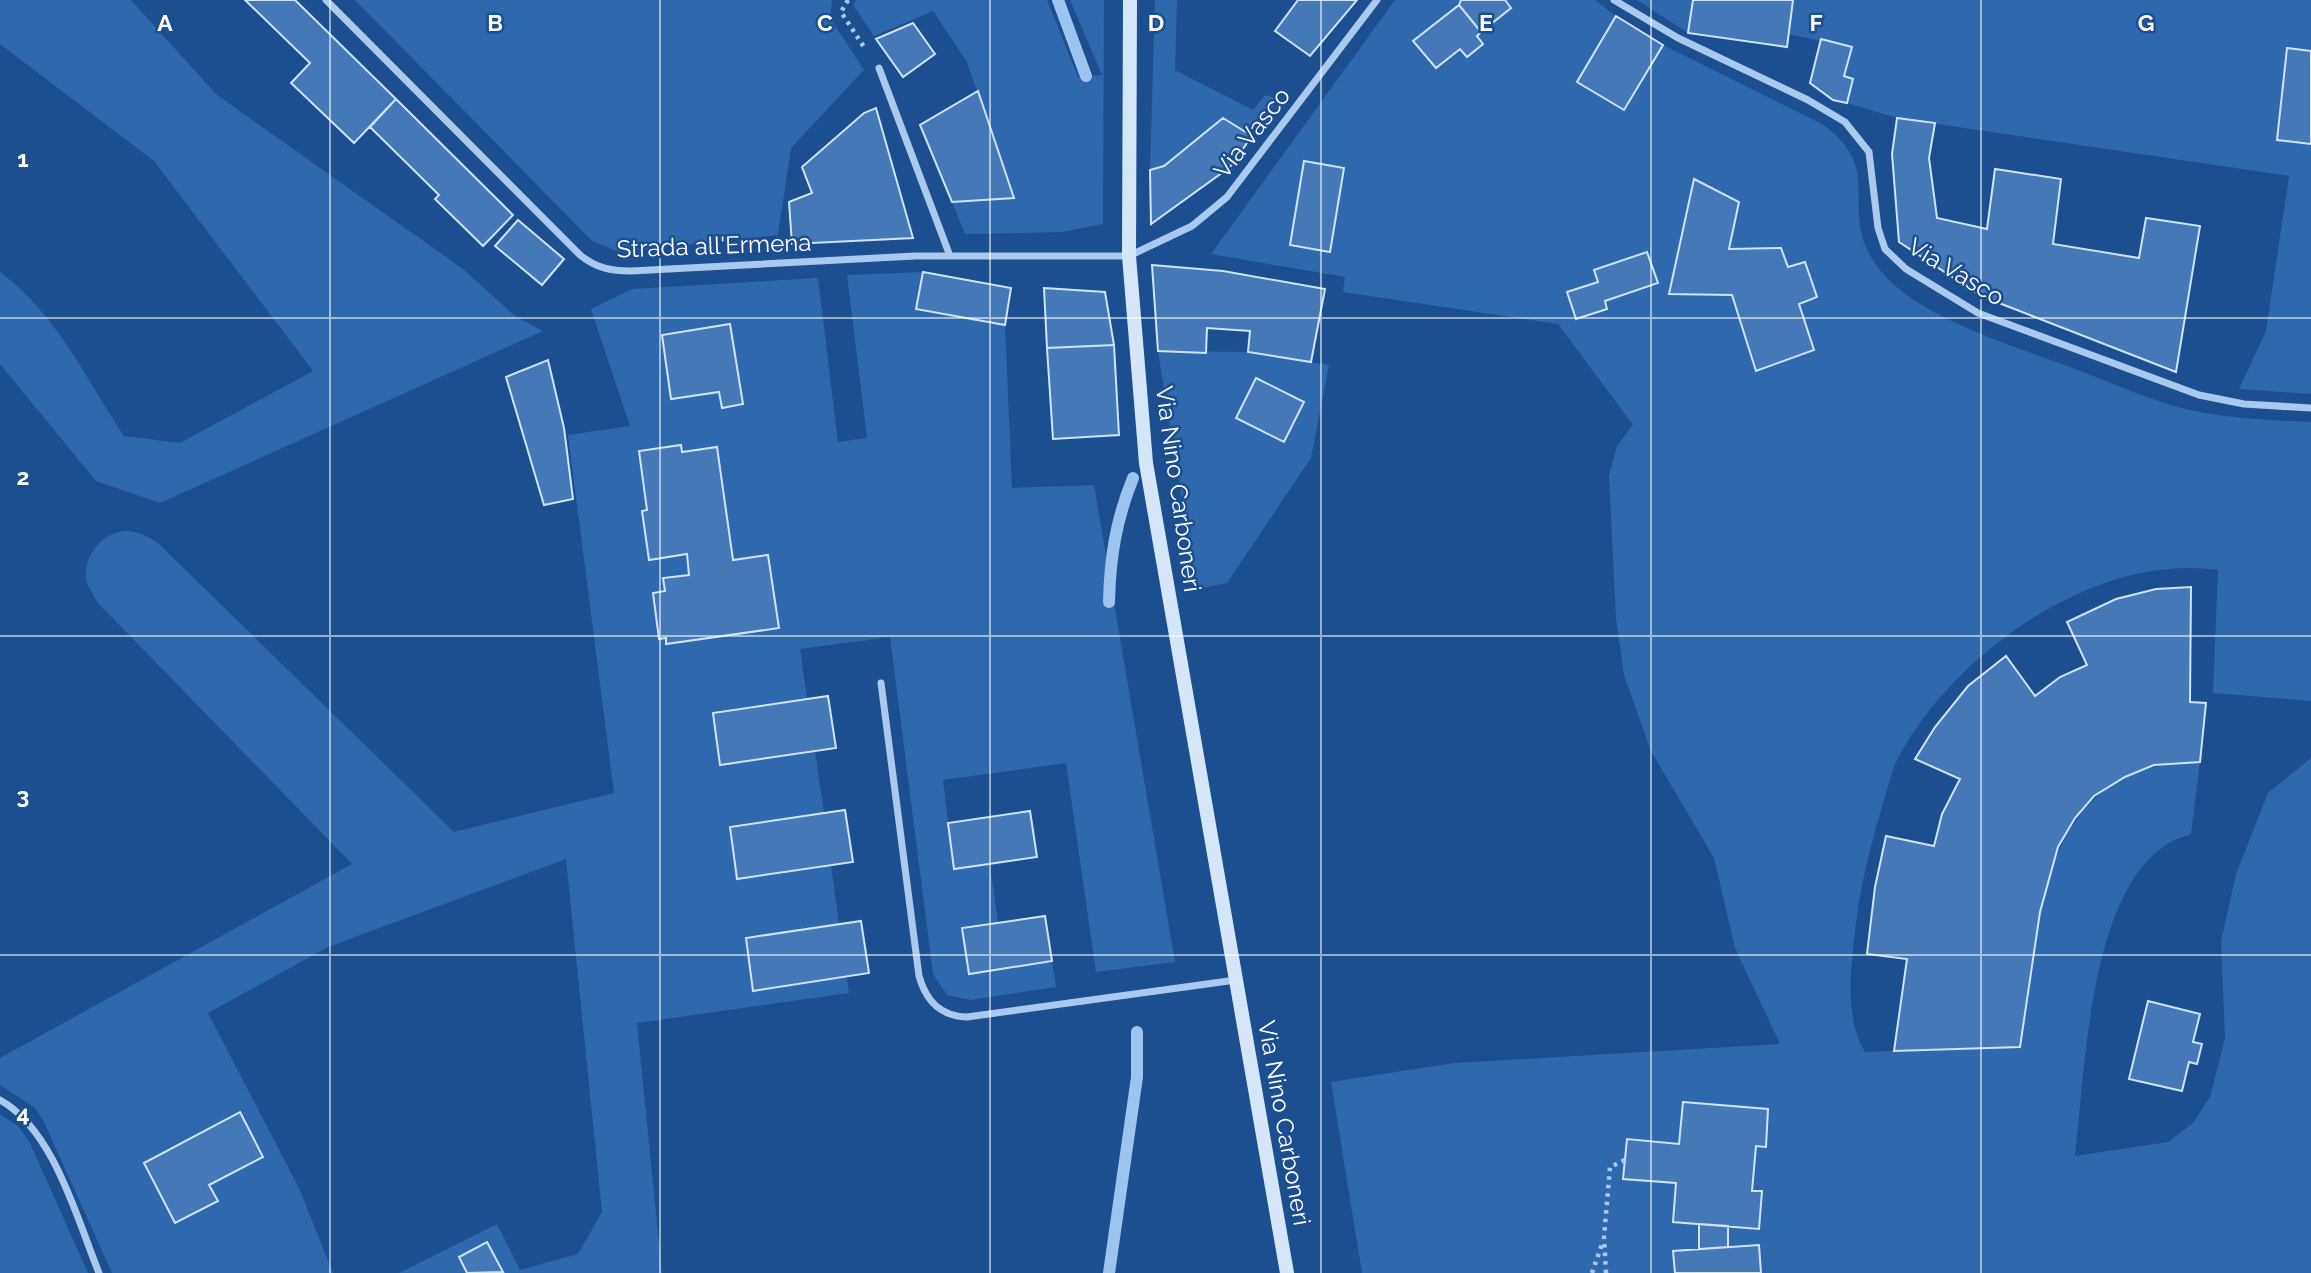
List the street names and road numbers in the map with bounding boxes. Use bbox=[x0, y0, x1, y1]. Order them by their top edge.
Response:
street label: Via Vasco bbox=[1207, 82, 1296, 184]
street label: Strada all'Ermena bbox=[616, 228, 812, 263]
street label: Via Vasco bbox=[1903, 232, 2010, 312]
street label: Via Nino Carboneri bbox=[1150, 384, 1207, 594]
street label: Via Nino Carboneri bbox=[1252, 1018, 1317, 1228]

